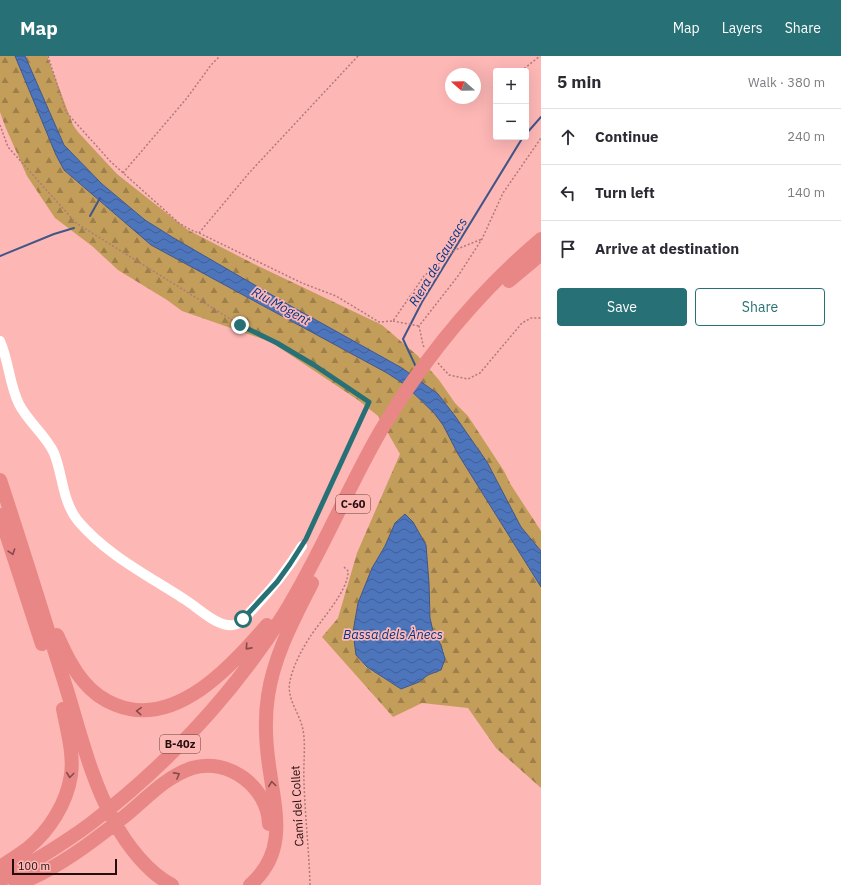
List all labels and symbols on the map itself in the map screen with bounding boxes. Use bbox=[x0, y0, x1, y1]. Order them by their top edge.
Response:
north arrow bbox=[445, 68, 481, 104]
water label: Riera de Gausacs bbox=[405, 215, 471, 309]
water label: Riu Mogent bbox=[249, 283, 314, 329]
route end bbox=[231, 316, 249, 334]
road number: C-60 bbox=[336, 495, 370, 513]
one-way arrow bbox=[7, 548, 16, 555]
route start bbox=[234, 610, 252, 628]
water label: Bassa dels Ànecs bbox=[343, 626, 443, 643]
one-way arrow bbox=[245, 642, 253, 650]
one-way arrow bbox=[136, 706, 142, 715]
road number: B-40z bbox=[160, 735, 200, 753]
street label: Camí del Collet bbox=[287, 765, 307, 847]
one-way arrow bbox=[66, 772, 75, 778]
one-way arrow bbox=[173, 773, 180, 780]
one-way arrow bbox=[268, 781, 277, 787]
scale bar bbox=[12, 857, 117, 876]

